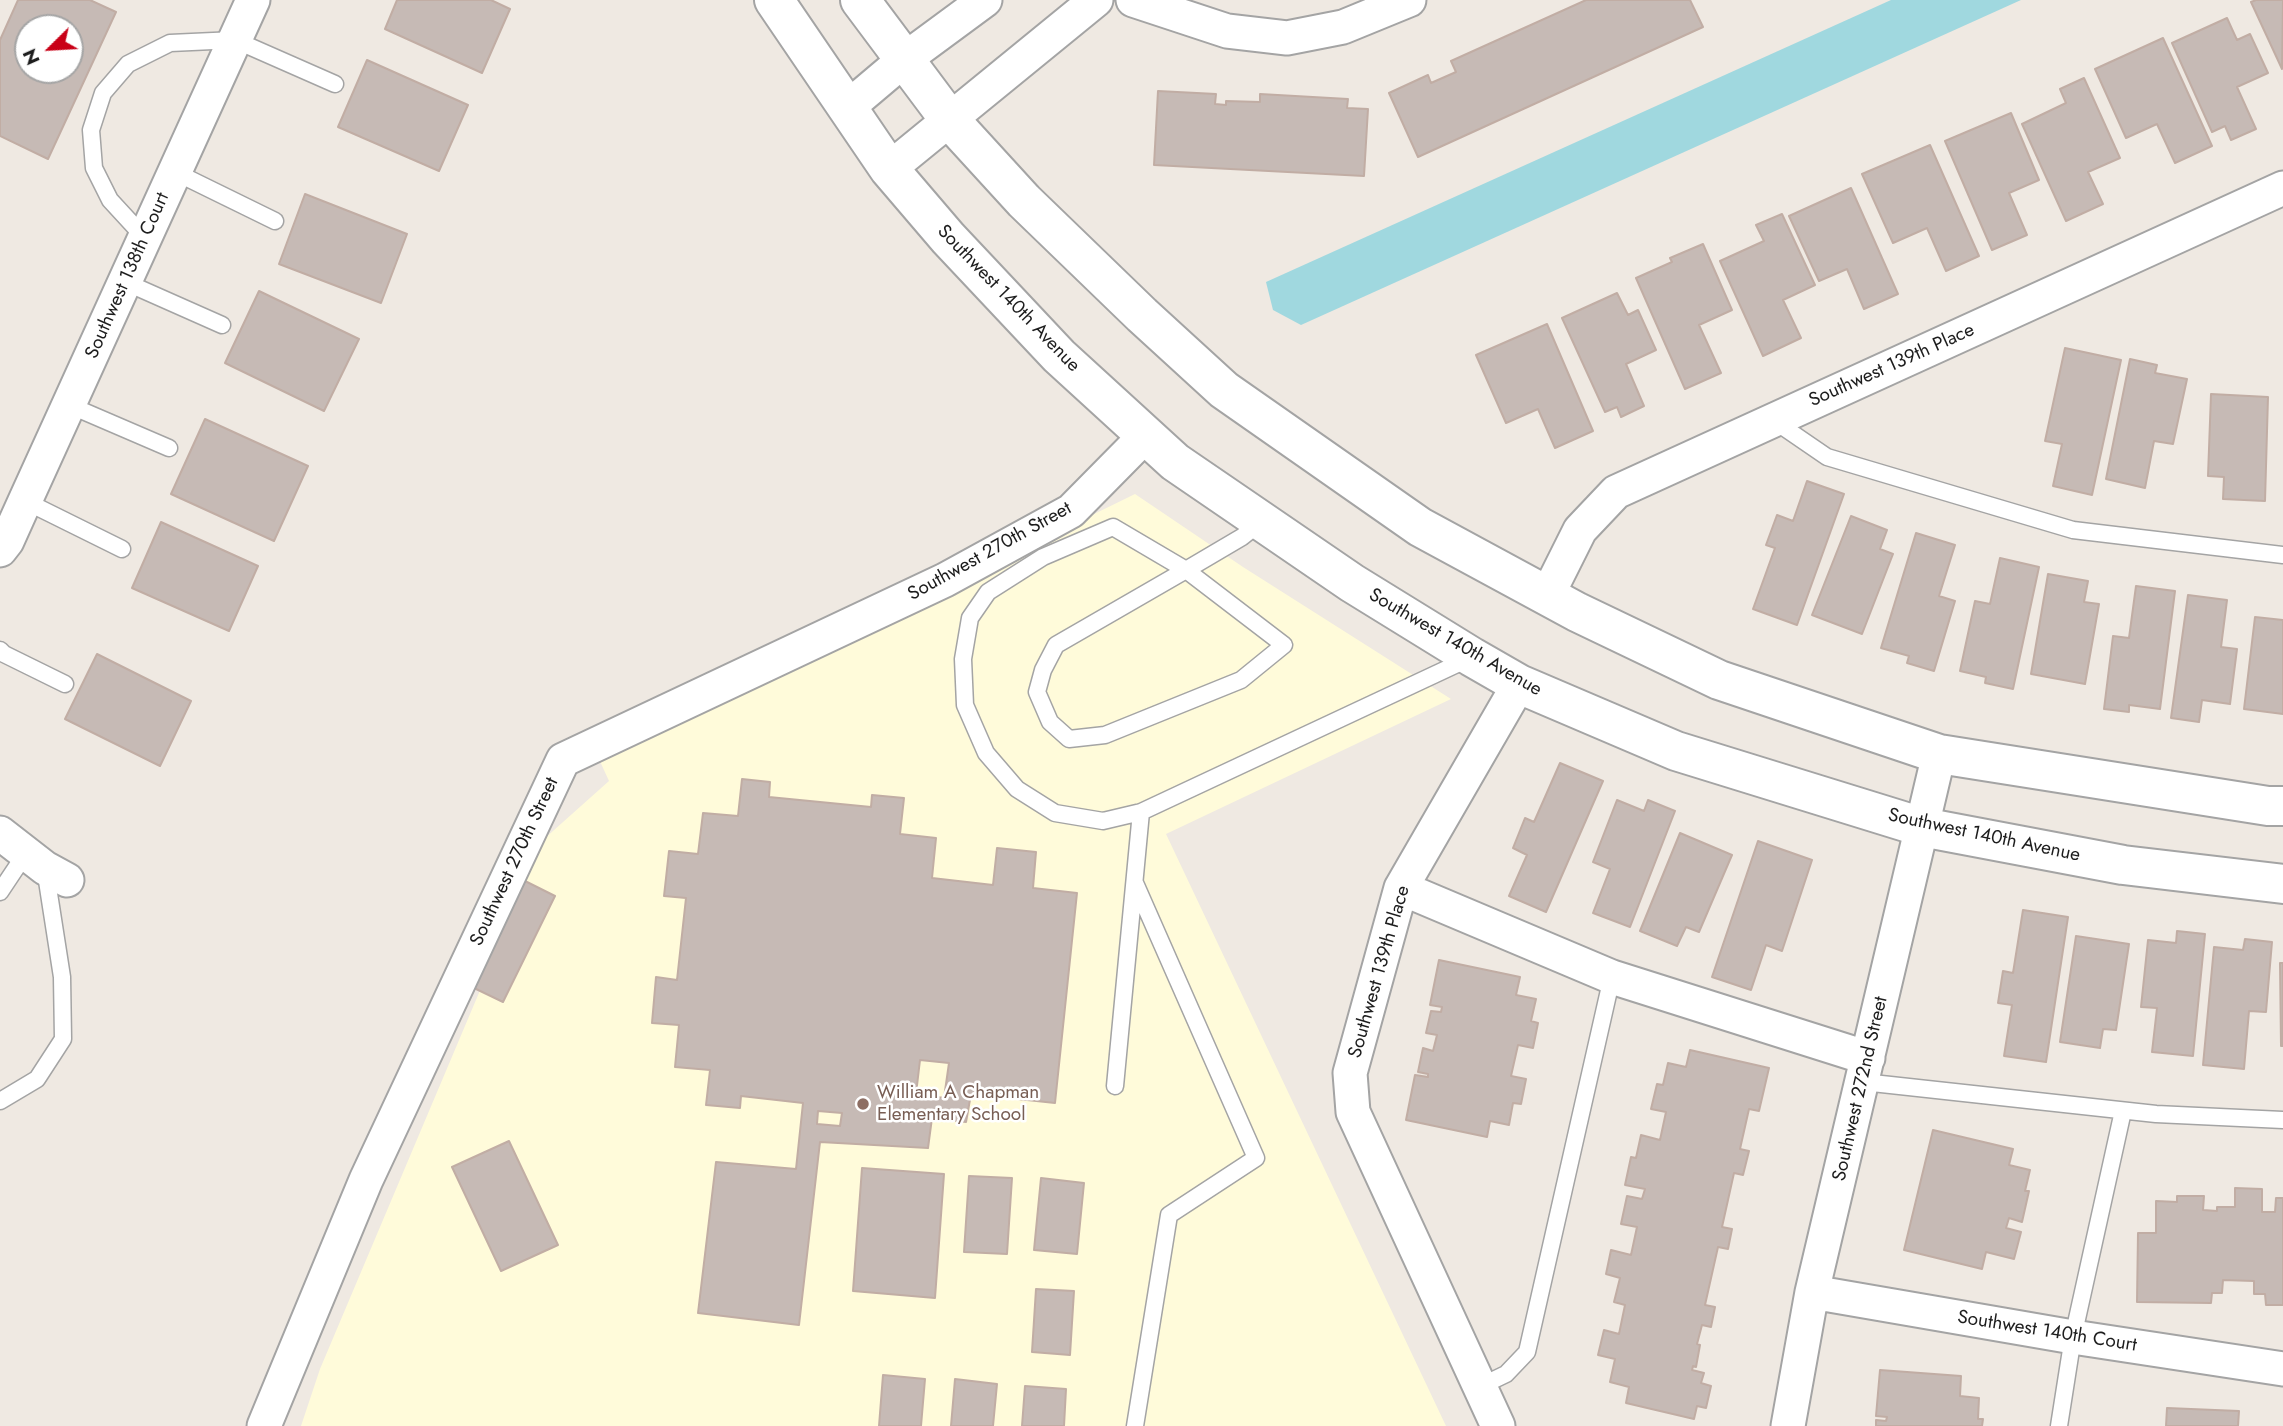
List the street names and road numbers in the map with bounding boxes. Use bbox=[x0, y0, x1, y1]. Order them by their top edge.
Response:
street label: Southwest 138th Court bbox=[81, 189, 175, 363]
street label: Southwest 140th Avenue bbox=[932, 221, 1084, 377]
street label: Southwest 139th Place bbox=[1806, 319, 1978, 413]
street label: Southwest 270th Street bbox=[904, 498, 1076, 606]
street label: Southwest 140th Avenue bbox=[1364, 584, 1546, 702]
street label: Southwest 270th Street bbox=[466, 774, 564, 950]
street label: Southwest 140th Avenue bbox=[1886, 804, 2082, 868]
street label: Southwest 139th Place bbox=[1344, 883, 1416, 1061]
street label: Southwest 272nd Street bbox=[1829, 994, 1893, 1184]
street label: Southwest 140th Court bbox=[1956, 1307, 2138, 1357]

